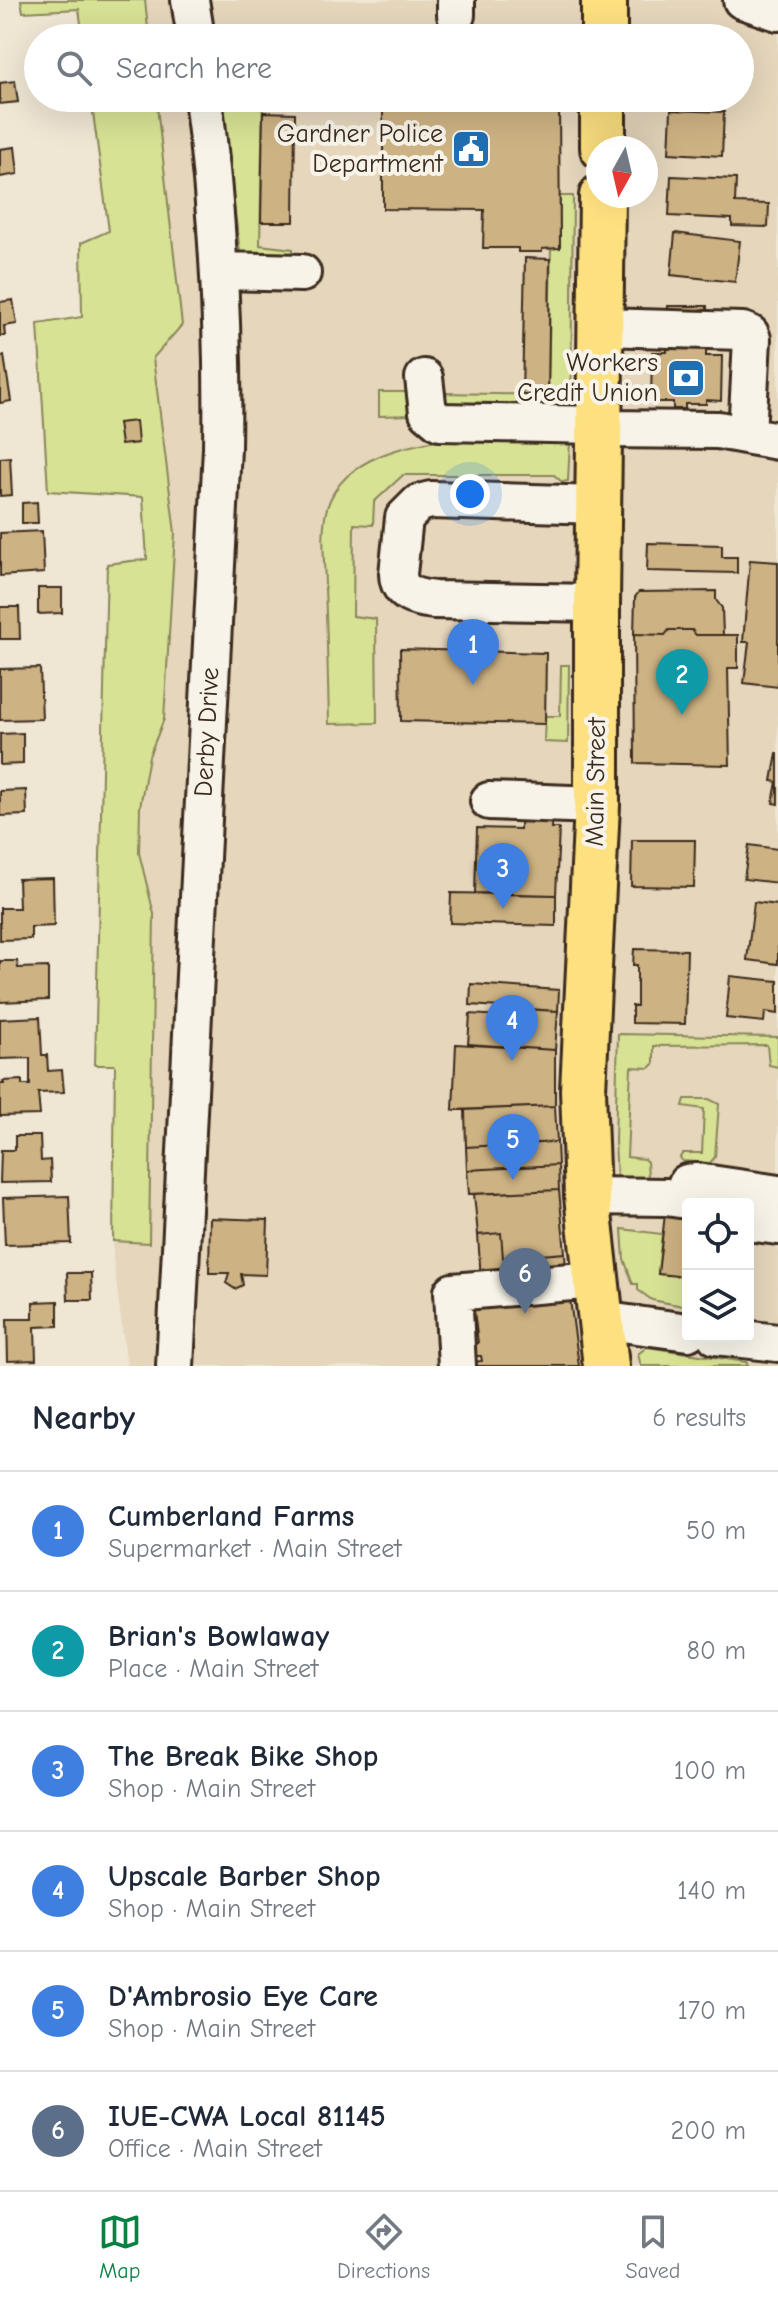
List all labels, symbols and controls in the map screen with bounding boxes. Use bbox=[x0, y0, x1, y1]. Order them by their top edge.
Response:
search box bbox=[24, 24, 754, 112]
icon: search bbox=[52, 46, 96, 90]
text: Search here bbox=[116, 51, 272, 86]
place label: Gardner Police Department bbox=[277, 119, 445, 179]
public building icon: Gardner Police Department bbox=[450, 128, 492, 170]
north arrow bbox=[586, 136, 658, 208]
place label: Workers Credit Union bbox=[517, 348, 658, 408]
bank icon: Workers Credit Union bbox=[665, 357, 707, 399]
your location bbox=[450, 474, 490, 514]
pin: 1 bbox=[447, 619, 499, 685]
pin: 2 bbox=[656, 649, 708, 715]
street label: Derby Drive bbox=[189, 666, 225, 798]
street label: Main Street bbox=[580, 716, 612, 847]
pin: 3 bbox=[477, 843, 529, 909]
pin: 4 bbox=[486, 995, 538, 1061]
pin: 5 bbox=[487, 1114, 539, 1180]
map controls bbox=[682, 1198, 754, 1342]
button: locate bbox=[682, 1198, 754, 1270]
pin: 6 bbox=[499, 1248, 551, 1314]
button: layers bbox=[682, 1270, 754, 1342]
text: Nearby bbox=[32, 1398, 135, 1438]
text: 6 results bbox=[652, 1403, 746, 1433]
text: Cumberland Farms bbox=[108, 1499, 354, 1534]
text: 1 bbox=[53, 1516, 63, 1546]
text: 50 m bbox=[686, 1516, 746, 1546]
text: Supermarket · Main Street bbox=[108, 1534, 402, 1564]
text: Brian's Bowlaway bbox=[108, 1619, 329, 1654]
text: 2 bbox=[52, 1636, 64, 1666]
text: 80 m bbox=[687, 1636, 746, 1666]
text: Place · Main Street bbox=[108, 1654, 318, 1684]
text: The Break Bike Shop bbox=[108, 1739, 378, 1774]
text: 3 bbox=[52, 1756, 64, 1786]
text: 100 m bbox=[674, 1756, 746, 1786]
text: Shop · Main Street bbox=[108, 1774, 315, 1804]
text: Upscale Barber Shop bbox=[108, 1859, 381, 1894]
text: 4 bbox=[52, 1876, 64, 1906]
text: 140 m bbox=[677, 1876, 746, 1906]
text: Shop · Main Street bbox=[108, 1894, 315, 1924]
text: D'Ambrosio Eye Care bbox=[108, 1979, 378, 2014]
text: 5 bbox=[51, 1996, 65, 2026]
text: 170 m bbox=[677, 1996, 746, 2026]
text: Shop · Main Street bbox=[108, 2014, 315, 2044]
text: IUE-CWA Local 81145 bbox=[108, 2099, 386, 2134]
text: 6 bbox=[51, 2116, 65, 2146]
text: 200 m bbox=[671, 2116, 746, 2146]
text: Office · Main Street bbox=[108, 2134, 322, 2164]
tab: Map bbox=[98, 2210, 142, 2284]
tab: Directions bbox=[337, 2210, 430, 2284]
tab: Saved bbox=[625, 2210, 680, 2284]

